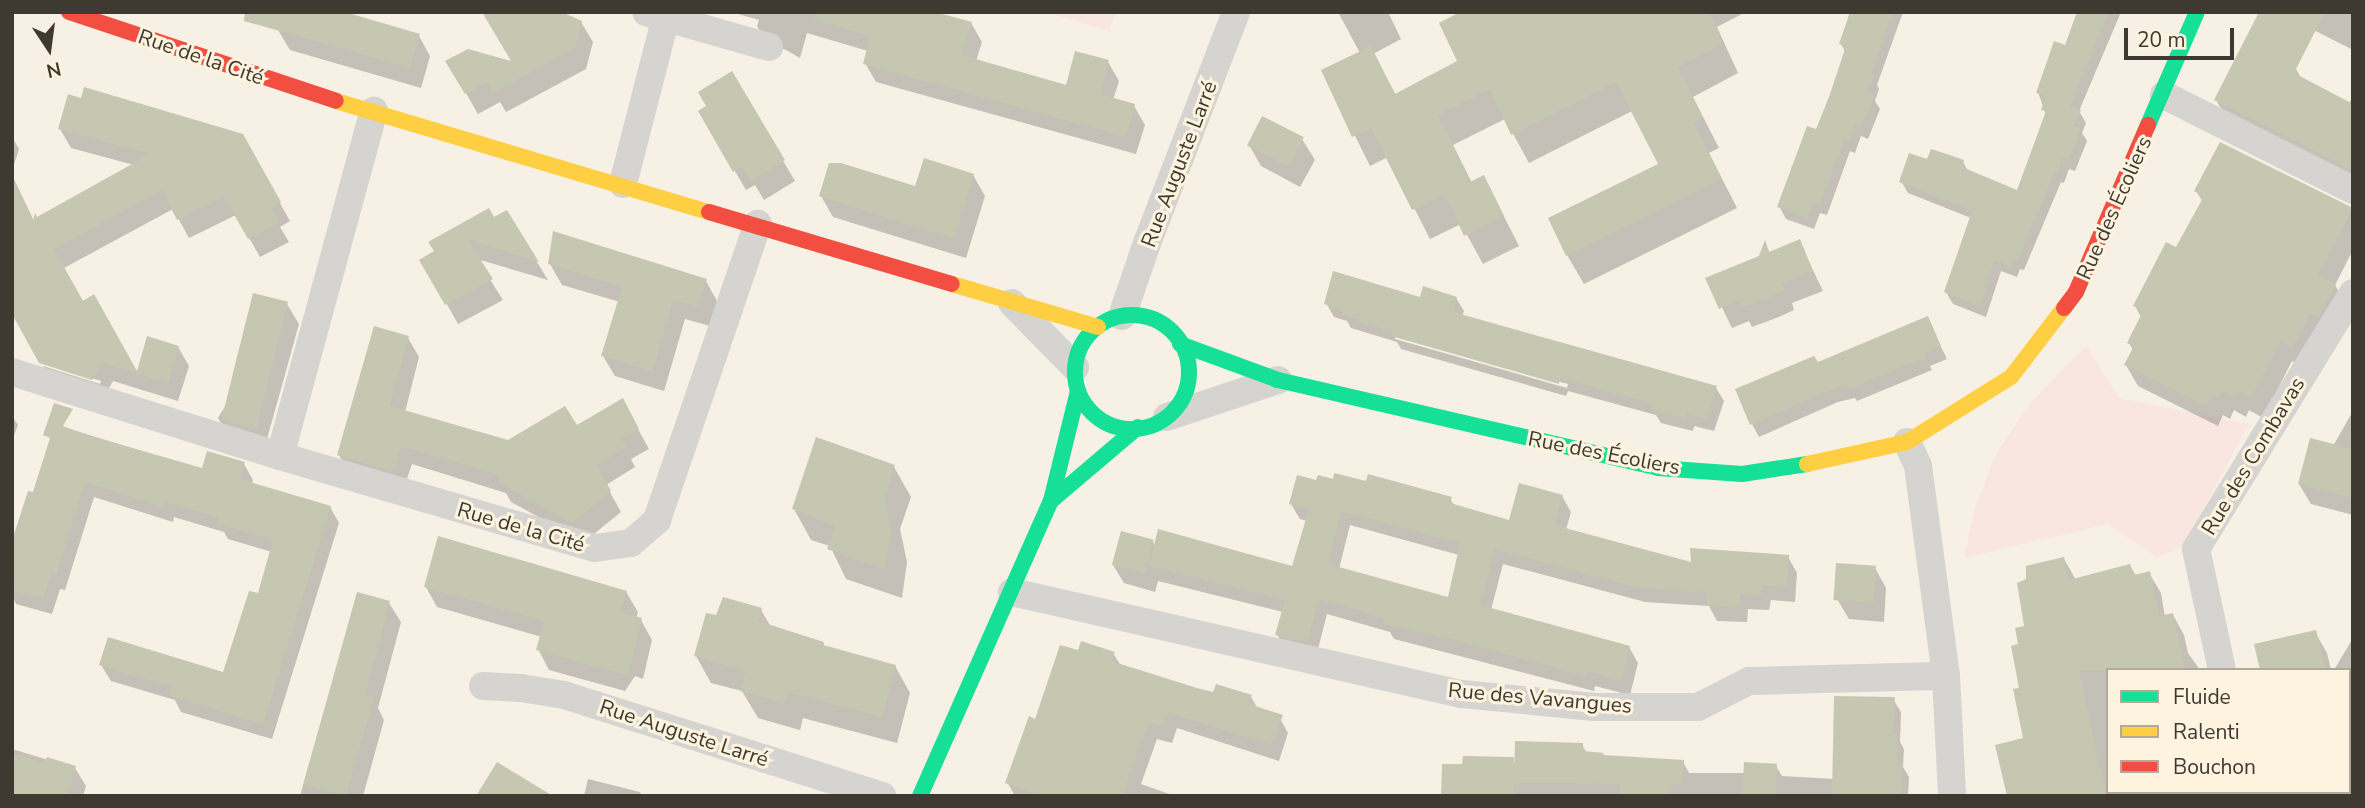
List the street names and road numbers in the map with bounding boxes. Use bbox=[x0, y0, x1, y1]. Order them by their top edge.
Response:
street label: Rue de la Cité bbox=[135, 24, 267, 90]
street label: Rue Auguste Larré bbox=[1136, 77, 1222, 251]
street label: Rue des Écoliers bbox=[2071, 132, 2157, 284]
street label: Rue des Combavas bbox=[2196, 373, 2310, 539]
street label: Rue des Écoliers bbox=[1526, 426, 1682, 480]
street label: Rue de la Cité bbox=[454, 497, 588, 557]
street label: Rue des Vavangues bbox=[1447, 677, 1633, 719]
street label: Rue Auguste Larré bbox=[596, 694, 772, 772]

